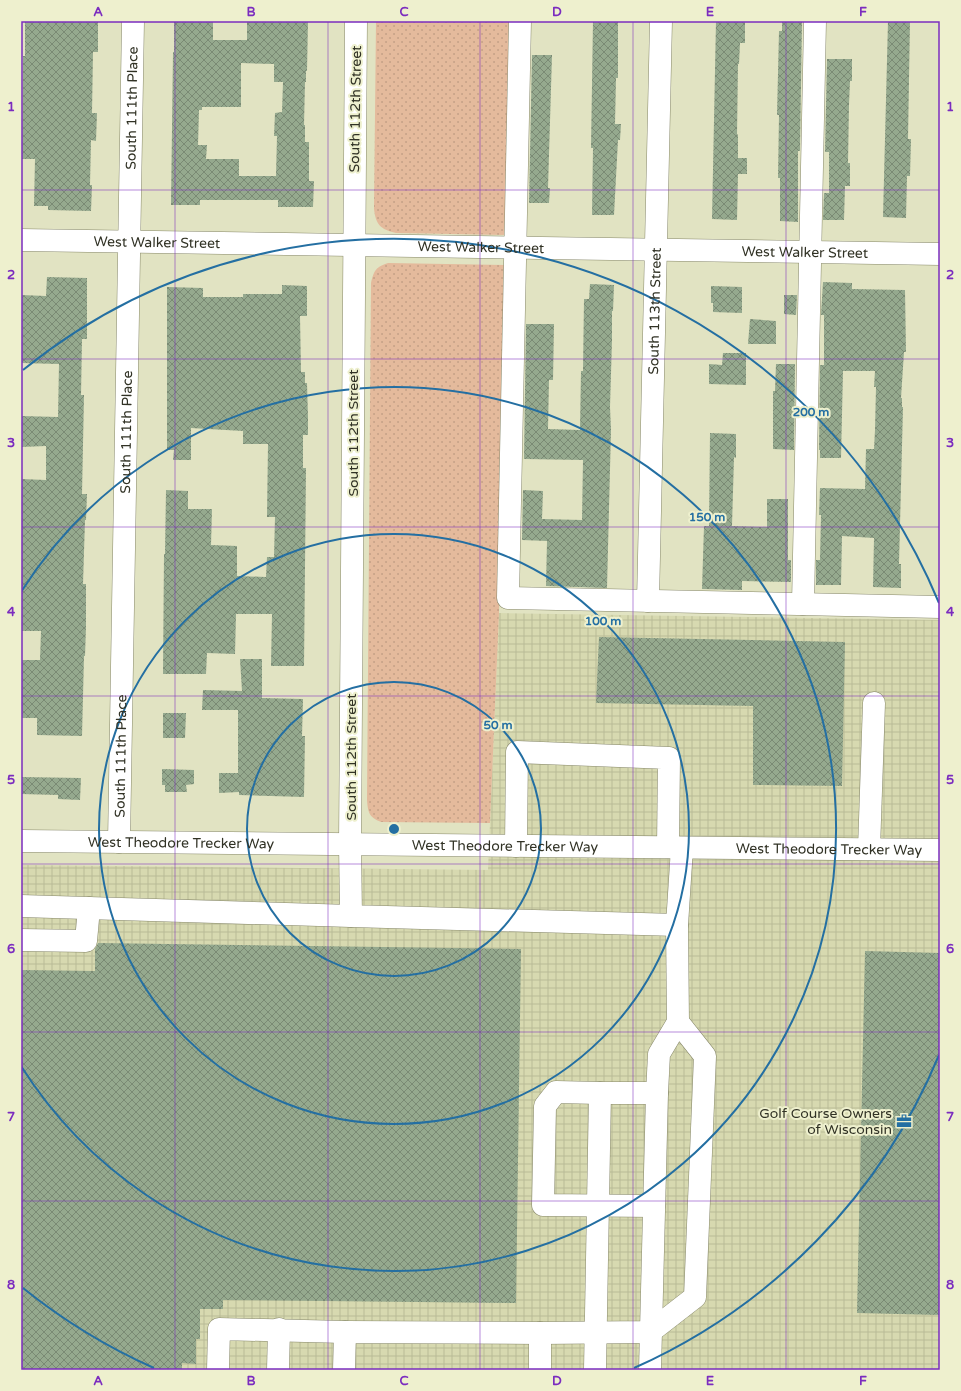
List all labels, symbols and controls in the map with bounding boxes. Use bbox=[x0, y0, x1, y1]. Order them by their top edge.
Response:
text: A bbox=[93, 4, 103, 20]
text: B bbox=[246, 4, 256, 20]
text: C bbox=[399, 4, 409, 20]
text: D bbox=[552, 4, 562, 20]
text: E bbox=[706, 4, 714, 20]
text: F bbox=[859, 4, 867, 20]
street label: South 112th Street bbox=[346, 45, 365, 173]
street label: South 111th Place bbox=[122, 46, 142, 170]
text: 1 bbox=[7, 99, 15, 115]
text: 1 bbox=[946, 99, 954, 115]
street label: West Walker Street bbox=[94, 233, 221, 252]
street label: West Walker Street bbox=[417, 238, 545, 257]
street label: West Walker Street bbox=[741, 243, 869, 262]
street label: South 113th Street bbox=[645, 247, 665, 375]
text: 2 bbox=[7, 267, 15, 283]
text: 2 bbox=[946, 267, 954, 283]
street label: South 112th Street bbox=[345, 369, 362, 497]
street label: South 111th Place bbox=[117, 370, 136, 494]
text: 200 m bbox=[793, 405, 829, 419]
text: 3 bbox=[7, 435, 15, 451]
text: 3 bbox=[946, 435, 954, 451]
text: 150 m bbox=[689, 510, 725, 524]
text: 4 bbox=[7, 604, 16, 620]
text: 4 bbox=[946, 604, 955, 620]
text: 100 m bbox=[585, 614, 621, 628]
street label: South 112th Street bbox=[343, 693, 360, 821]
street label: South 111th Place bbox=[111, 694, 131, 818]
text: 50 m bbox=[483, 718, 513, 732]
text: 5 bbox=[7, 772, 15, 788]
text: 5 bbox=[946, 772, 954, 788]
centre of rings bbox=[387, 822, 401, 836]
street label: West Theodore Trecker Way bbox=[88, 834, 275, 852]
street label: West Theodore Trecker Way bbox=[412, 837, 599, 856]
street label: West Theodore Trecker Way bbox=[736, 840, 923, 859]
text: 6 bbox=[7, 941, 15, 957]
text: 6 bbox=[946, 941, 954, 957]
place label: Golf Course Owners of Wisconsin bbox=[759, 1105, 892, 1138]
text: 7 bbox=[7, 1109, 15, 1125]
text: 7 bbox=[946, 1109, 954, 1125]
office icon: Golf Course Owners of Wisconsin bbox=[895, 1112, 913, 1130]
text: 8 bbox=[7, 1277, 15, 1293]
text: 8 bbox=[946, 1277, 954, 1293]
text: A bbox=[93, 1373, 103, 1389]
text: B bbox=[246, 1373, 256, 1389]
text: C bbox=[399, 1373, 409, 1389]
text: D bbox=[552, 1373, 562, 1389]
text: E bbox=[706, 1373, 714, 1389]
text: F bbox=[859, 1373, 867, 1389]

